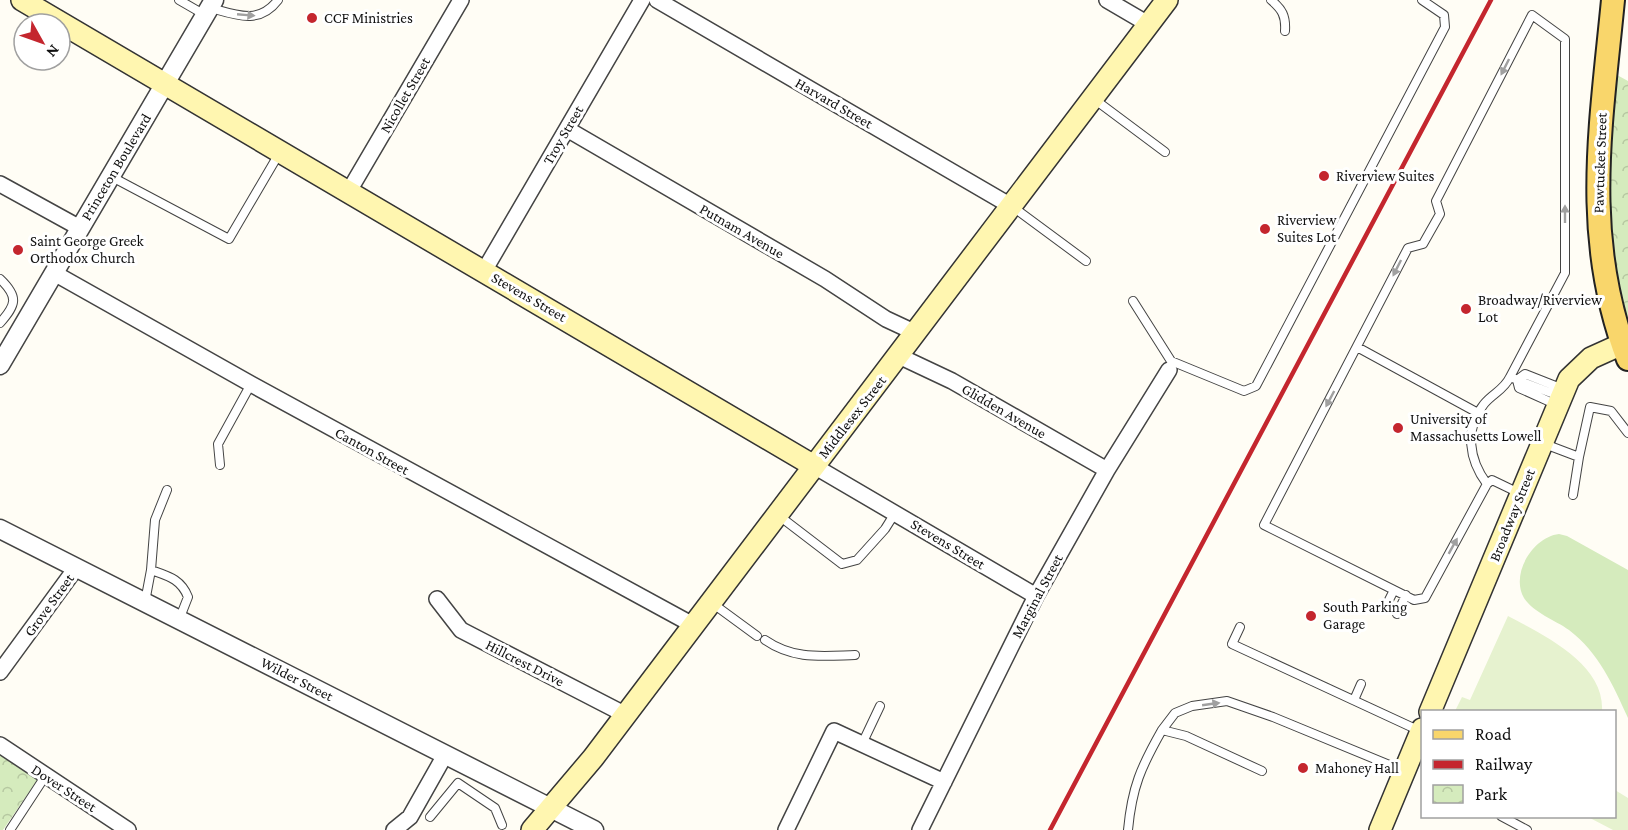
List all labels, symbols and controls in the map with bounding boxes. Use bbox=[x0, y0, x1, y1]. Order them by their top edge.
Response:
one-way arrow bbox=[237, 10, 256, 20]
place label: CCF Ministries bbox=[324, 10, 413, 26]
marker: CCF Ministries bbox=[305, 11, 319, 25]
north arrow bbox=[12, 12, 72, 72]
text: N bbox=[43, 42, 63, 61]
street label: Nicollet Street bbox=[377, 53, 434, 136]
one-way arrow bbox=[1500, 59, 1510, 76]
street label: Harvard Street bbox=[792, 74, 876, 132]
street label: Troy Street bbox=[540, 102, 588, 168]
street label: Princeton Boulevard bbox=[78, 111, 154, 223]
street label: Pawtucket Street bbox=[1590, 111, 1610, 214]
place label: Riverview Suites bbox=[1336, 168, 1435, 184]
marker: Riverview Suites bbox=[1317, 169, 1331, 183]
street label: Putnam Avenue bbox=[697, 200, 787, 262]
one-way arrow bbox=[1560, 205, 1570, 224]
place label: Riverview Suites Lot bbox=[1277, 212, 1337, 245]
marker: Riverview Suites Lot bbox=[1258, 222, 1272, 236]
place label: Saint George Greek Orthodox Church bbox=[30, 233, 145, 266]
marker: Saint George Greek Orthodox Church bbox=[11, 243, 25, 257]
one-way arrow bbox=[1393, 260, 1402, 277]
street label: Stevens Street bbox=[489, 269, 570, 325]
place label: Broadway/Riverview Lot bbox=[1478, 292, 1603, 325]
marker: Broadway/Riverview Lot bbox=[1459, 302, 1473, 316]
street label: Middlesex Street bbox=[815, 372, 890, 461]
street label: Glidden Avenue bbox=[959, 380, 1049, 442]
one-way arrow bbox=[1325, 391, 1335, 408]
place label: University of Massachusetts Lowell bbox=[1410, 411, 1542, 444]
marker: University of Massachusetts Lowell bbox=[1391, 421, 1405, 435]
street label: Canton Street bbox=[332, 424, 413, 478]
street label: Broadway Street bbox=[1486, 466, 1539, 564]
street label: Stevens Street bbox=[908, 516, 989, 573]
one-way arrow bbox=[1448, 538, 1458, 555]
street label: Marginal Street bbox=[1008, 550, 1067, 641]
street label: Grove Street bbox=[21, 570, 78, 639]
place label: South Parking Garage bbox=[1323, 599, 1407, 633]
marker: South Parking Garage bbox=[1304, 609, 1318, 623]
street label: Hillcrest Drive bbox=[483, 636, 567, 690]
street label: Wilder Street bbox=[258, 654, 337, 705]
one-way arrow bbox=[1201, 699, 1220, 708]
legend bbox=[1421, 710, 1616, 818]
text: Road bbox=[1475, 724, 1512, 744]
text: Railway bbox=[1475, 754, 1533, 774]
place label: Mahoney Hall bbox=[1315, 760, 1399, 777]
street label: Dover Street bbox=[29, 761, 100, 815]
marker: Mahoney Hall bbox=[1296, 761, 1310, 775]
text: Park bbox=[1475, 784, 1507, 804]

